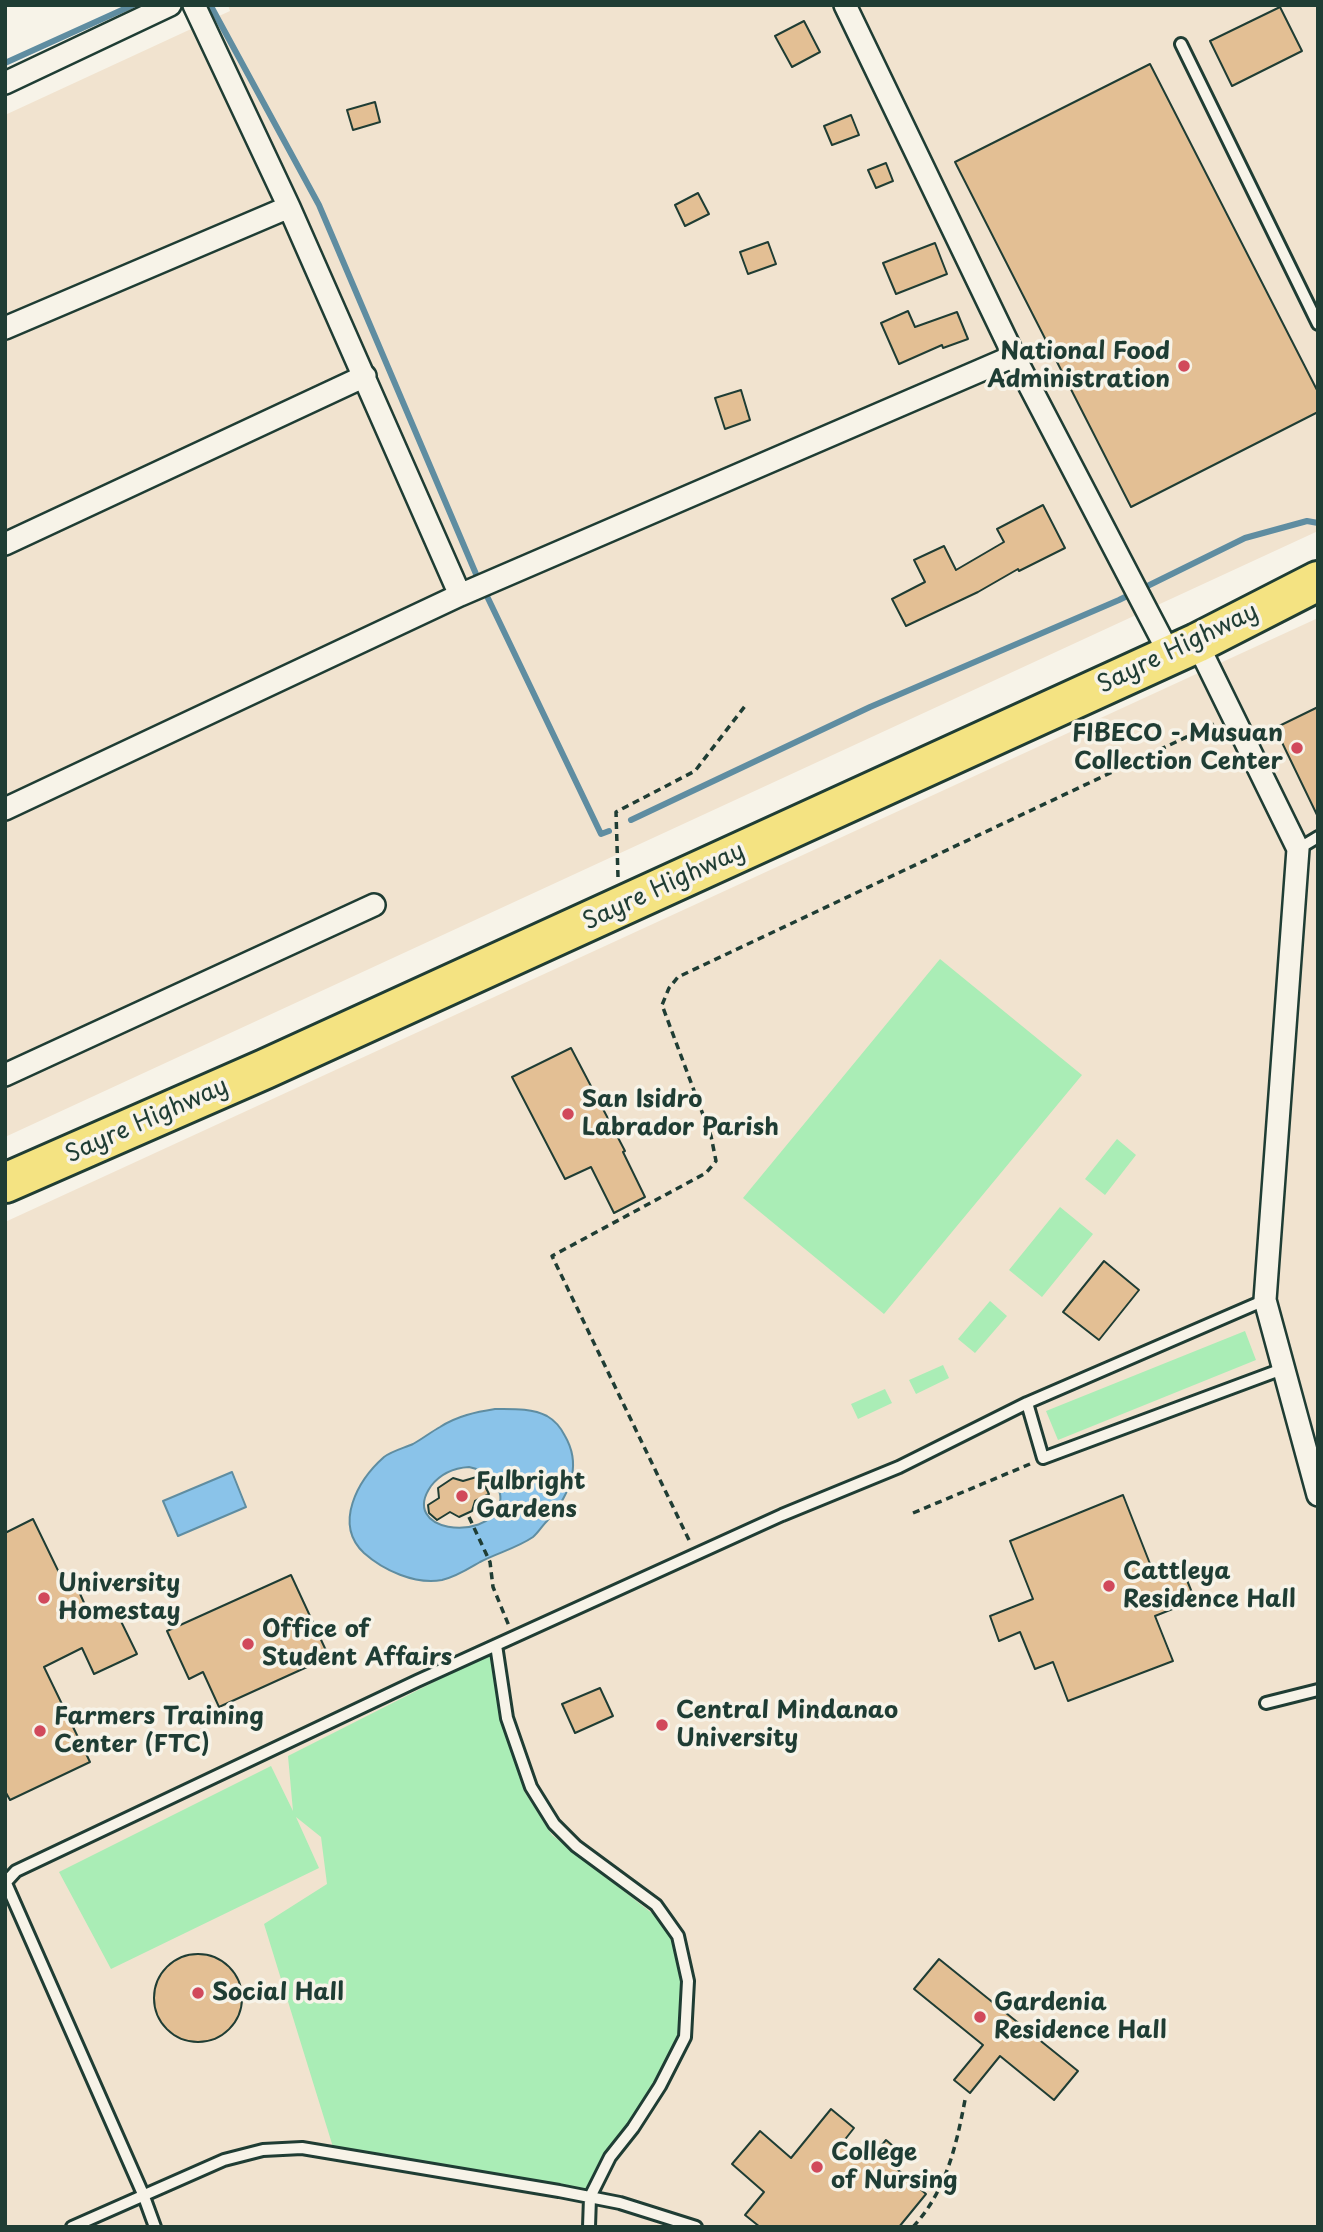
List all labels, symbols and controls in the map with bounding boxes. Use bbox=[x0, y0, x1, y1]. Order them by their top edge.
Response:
place label: National Food Administration bbox=[988, 338, 1170, 394]
marker: National Food Administration bbox=[1176, 358, 1192, 374]
street label: Sayre Highway bbox=[1093, 598, 1263, 700]
place label: FIBECO - Musuan Collection Center bbox=[1072, 720, 1283, 776]
marker: FIBECO - Musuan Collection Center bbox=[1289, 740, 1305, 756]
street label: Sayre Highway bbox=[579, 837, 749, 937]
street label: Sayre Highway bbox=[61, 1072, 233, 1170]
place label: San Isidro Labrador Parish bbox=[582, 1086, 779, 1142]
marker: San Isidro Labrador Parish bbox=[560, 1106, 576, 1122]
place label: Fulbright Gardens bbox=[476, 1468, 586, 1524]
marker: Fulbright Gardens bbox=[454, 1488, 470, 1504]
place label: Cattleya Residence Hall bbox=[1123, 1558, 1295, 1614]
place label: University Homestay bbox=[58, 1570, 180, 1626]
marker: Cattleya Residence Hall bbox=[1101, 1578, 1117, 1594]
marker: University Homestay bbox=[36, 1590, 52, 1606]
place label: Office of Student Affairs bbox=[262, 1616, 452, 1672]
marker: Office of Student Affairs bbox=[240, 1636, 256, 1652]
place label: Central Mindanao University bbox=[676, 1697, 898, 1753]
place label: Farmers Training Center (FTC) bbox=[54, 1703, 264, 1759]
marker: Central Mindanao University bbox=[654, 1717, 670, 1733]
marker: Farmers Training Center (FTC) bbox=[32, 1723, 48, 1739]
place label: Social Hall bbox=[212, 1979, 344, 2007]
marker: Social Hall bbox=[190, 1985, 206, 2001]
place label: Gardenia Residence Hall bbox=[994, 1989, 1166, 2045]
marker: Gardenia Residence Hall bbox=[972, 2009, 988, 2025]
place label: College of Nursing bbox=[831, 2139, 958, 2195]
marker: College of Nursing bbox=[809, 2159, 825, 2175]

